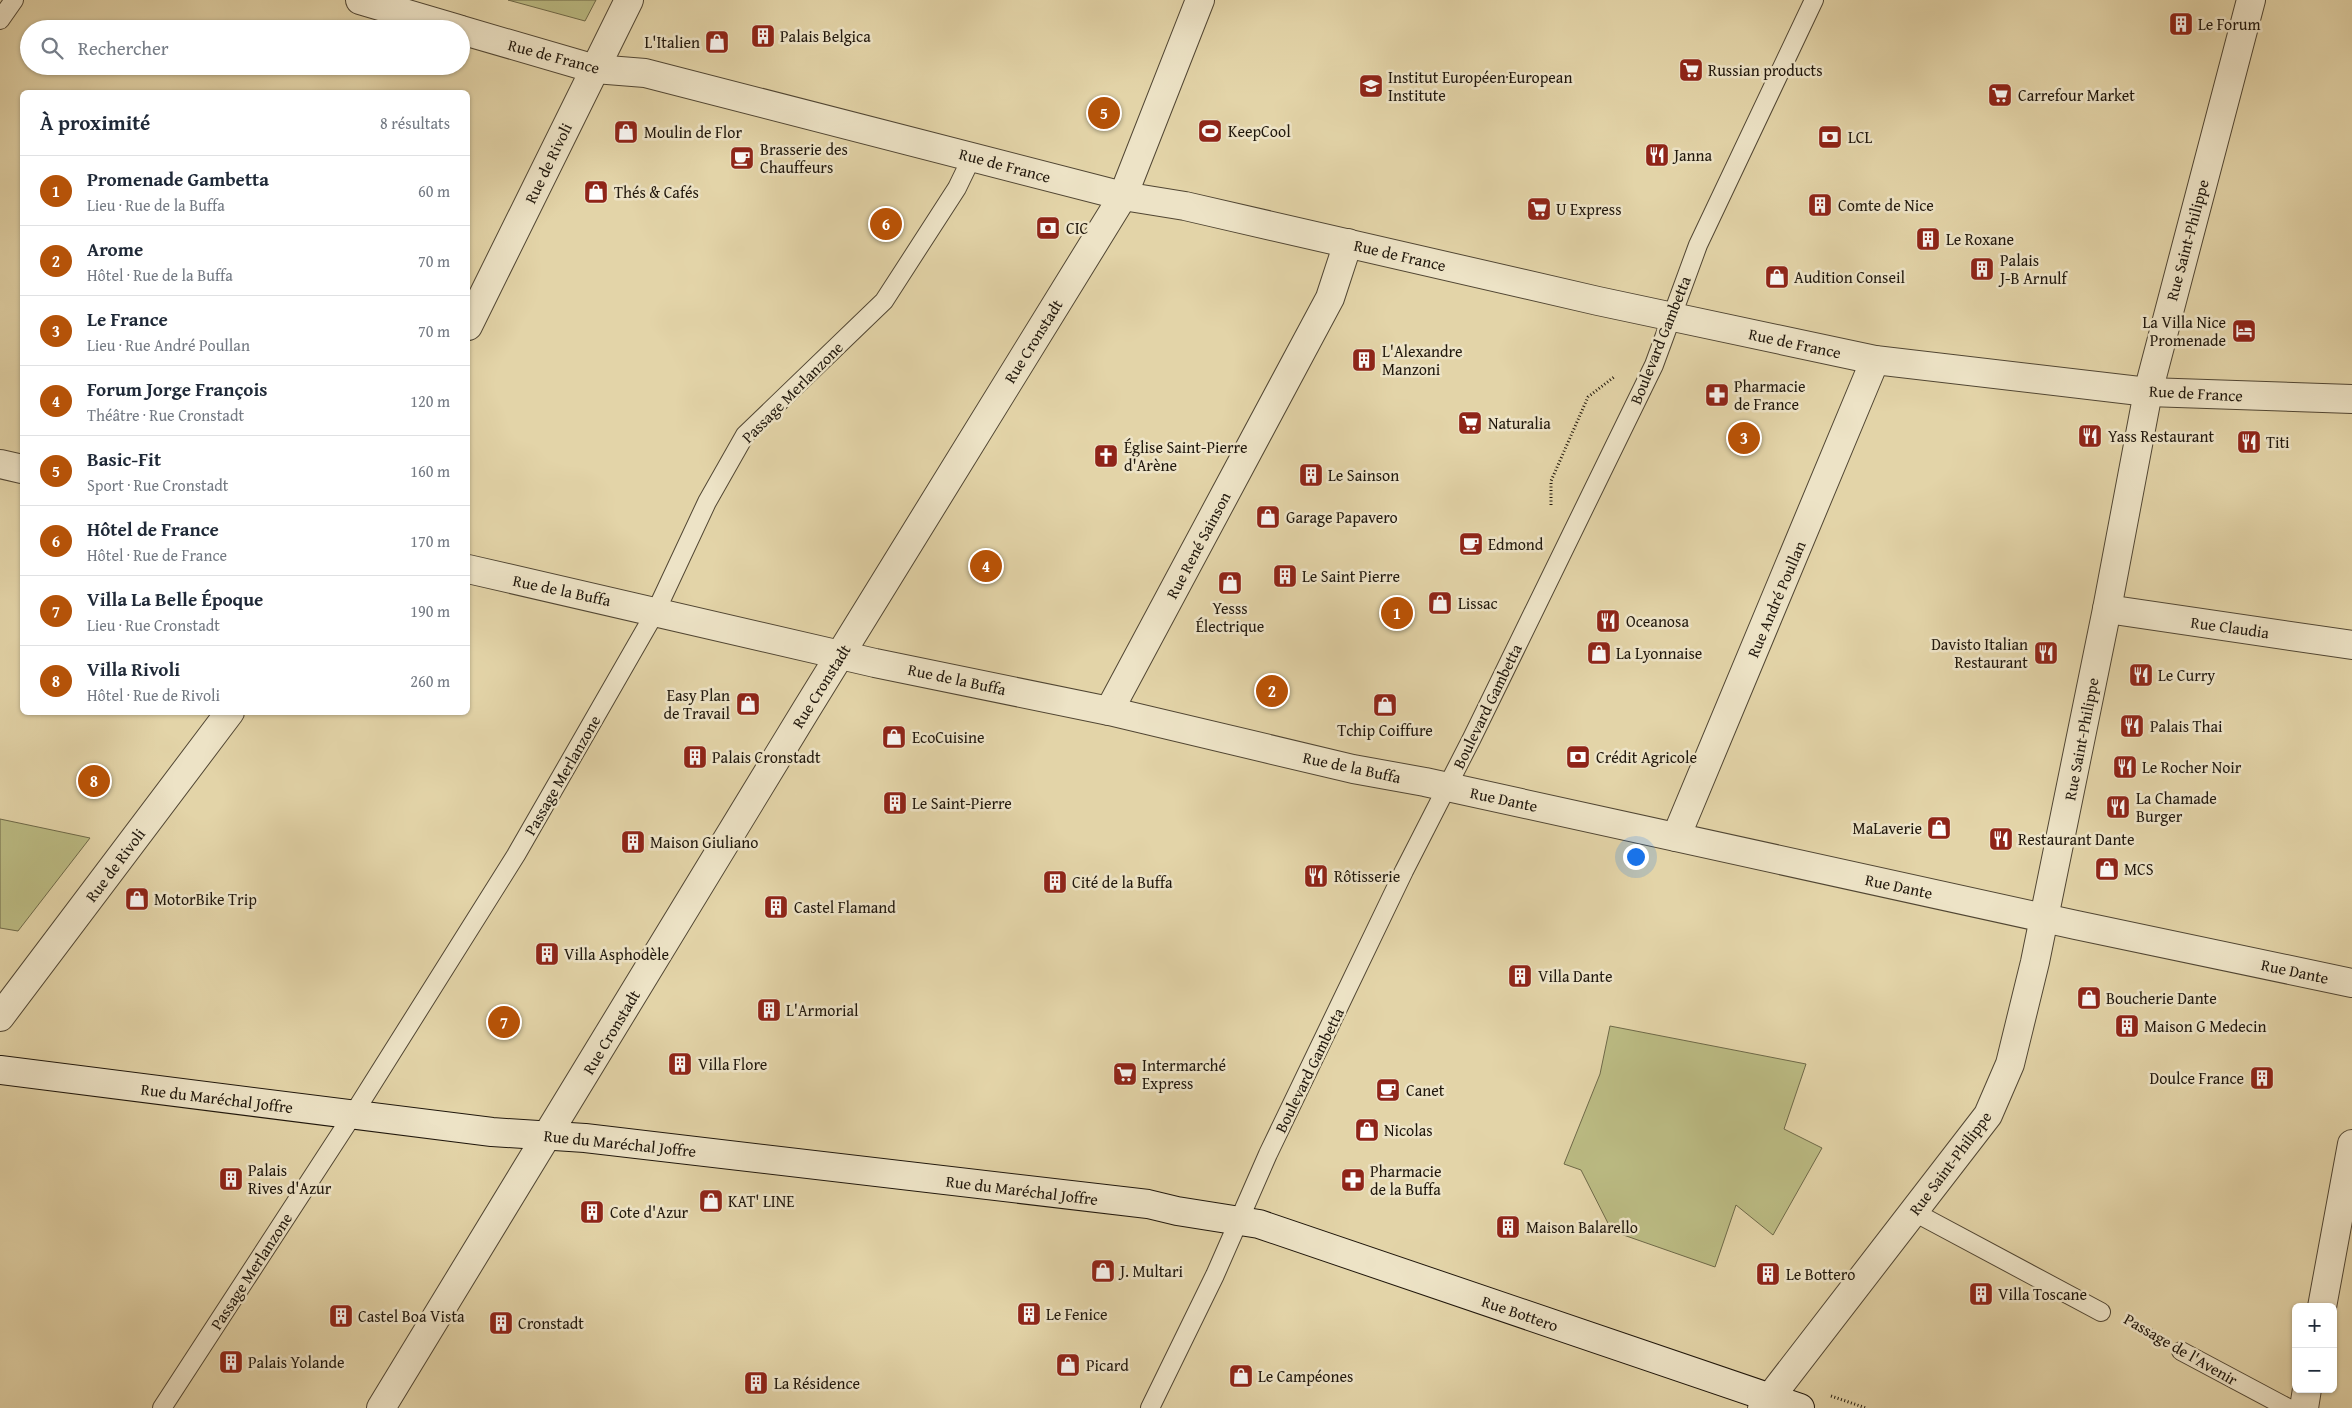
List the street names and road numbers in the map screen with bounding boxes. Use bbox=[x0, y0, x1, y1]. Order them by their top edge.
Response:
street label: Rue de France bbox=[506, 32, 602, 80]
street label: Rue de Rivoli bbox=[518, 118, 578, 207]
street label: Rue de France bbox=[957, 141, 1053, 189]
street label: Rue Saint-Philippe bbox=[2159, 177, 2215, 303]
street label: Rue de France bbox=[1352, 233, 1448, 277]
street label: Boulevard Gambetta bbox=[1623, 272, 1697, 408]
street label: Rue Cronstadt bbox=[998, 294, 1068, 388]
street label: Rue de France bbox=[1747, 322, 1843, 364]
street label: Passage Merlanzone bbox=[736, 336, 848, 448]
street label: Rue de France bbox=[2149, 379, 2243, 407]
street label: Rue René Sainson bbox=[1160, 487, 1236, 603]
street label: Rue André Poullan bbox=[1741, 537, 1811, 661]
street label: Rue de la Buffa bbox=[511, 568, 614, 612]
street label: Rue Claudia bbox=[2189, 610, 2271, 644]
street label: Rue Cronstadt bbox=[786, 639, 856, 733]
street label: Boulevard Gambetta bbox=[1446, 639, 1528, 773]
street label: Rue de la Buffa bbox=[906, 657, 1009, 701]
street label: Rue Saint-Philippe bbox=[2057, 675, 2105, 803]
street label: Passage Merlanzone bbox=[518, 710, 606, 840]
street label: Rue de la Buffa bbox=[1301, 745, 1404, 789]
street label: Rue Dante bbox=[1468, 780, 1540, 818]
street label: Rue de Rivoli bbox=[79, 823, 151, 907]
street label: Rue Dante bbox=[1863, 867, 1935, 905]
street label: Rue Dante bbox=[2259, 952, 2331, 990]
street label: Rue Cronstadt bbox=[576, 985, 646, 1079]
street label: Boulevard Gambetta bbox=[1268, 1003, 1350, 1137]
street label: Rue du Maréchal Joffre bbox=[140, 1077, 294, 1119]
street label: Rue Saint-Philippe bbox=[1903, 1106, 1997, 1220]
street label: Rue du Maréchal Joffre bbox=[543, 1123, 697, 1163]
street label: Rue du Maréchal Joffre bbox=[945, 1169, 1099, 1211]
street label: Passage Merlanzone bbox=[204, 1208, 298, 1334]
street label: Rue Bottero bbox=[1479, 1289, 1561, 1337]
street label: Passage de l'Avenir bbox=[2120, 1307, 2243, 1392]

